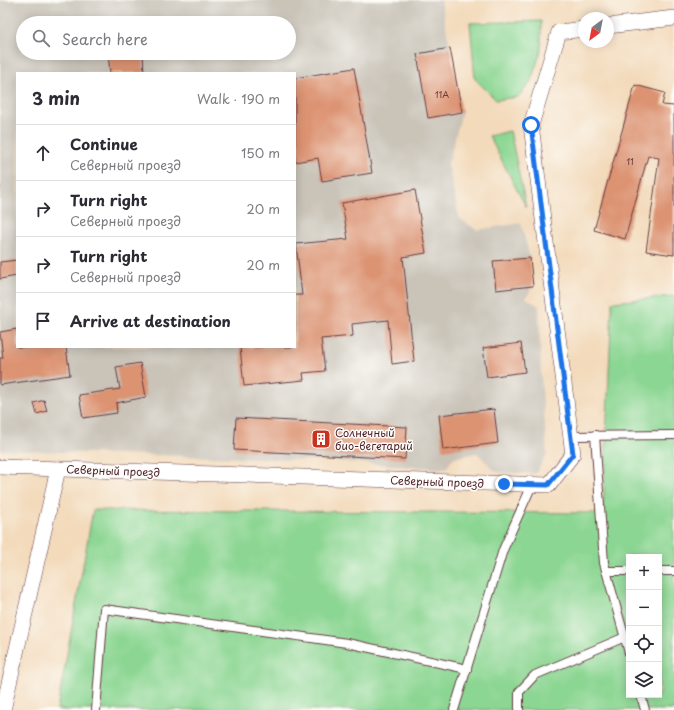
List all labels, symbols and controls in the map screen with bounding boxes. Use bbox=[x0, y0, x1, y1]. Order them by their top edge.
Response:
north arrow bbox=[578, 12, 614, 48]
search box bbox=[16, 16, 296, 60]
icon: search bbox=[30, 27, 52, 49]
text: Search here bbox=[62, 27, 148, 50]
text: 3 min bbox=[32, 85, 80, 111]
house number: 11А bbox=[435, 87, 449, 101]
text: Walk · 190 m bbox=[197, 89, 280, 108]
route start bbox=[522, 116, 540, 134]
text: Continue bbox=[70, 132, 138, 155]
icon: ahead bbox=[32, 142, 54, 164]
text: 150 m bbox=[241, 143, 280, 162]
house number: 11 bbox=[626, 154, 634, 168]
text: Северный проезд bbox=[70, 155, 181, 174]
text: Turn right bbox=[70, 188, 147, 211]
icon: right bbox=[32, 198, 54, 220]
text: 20 m bbox=[246, 199, 280, 218]
text: Северный проезд bbox=[70, 211, 181, 230]
text: Turn right bbox=[70, 244, 147, 267]
icon: right bbox=[32, 254, 54, 276]
text: 20 m bbox=[246, 255, 280, 274]
text: Северный проезд bbox=[70, 267, 181, 286]
text: Arrive at destination bbox=[70, 309, 231, 332]
icon: arrive bbox=[32, 310, 54, 332]
place label: Солнечный био-вегетарий bbox=[335, 424, 413, 454]
building icon: Солнечный био-вегетарий bbox=[310, 428, 332, 450]
street label: Северный проезд bbox=[66, 460, 160, 481]
street label: Северный проезд bbox=[390, 471, 484, 492]
route end bbox=[495, 475, 513, 493]
map controls bbox=[626, 554, 662, 698]
button: + bbox=[626, 554, 662, 590]
button: − bbox=[626, 590, 662, 626]
button: locate bbox=[626, 626, 662, 662]
button: layers bbox=[626, 662, 662, 698]

